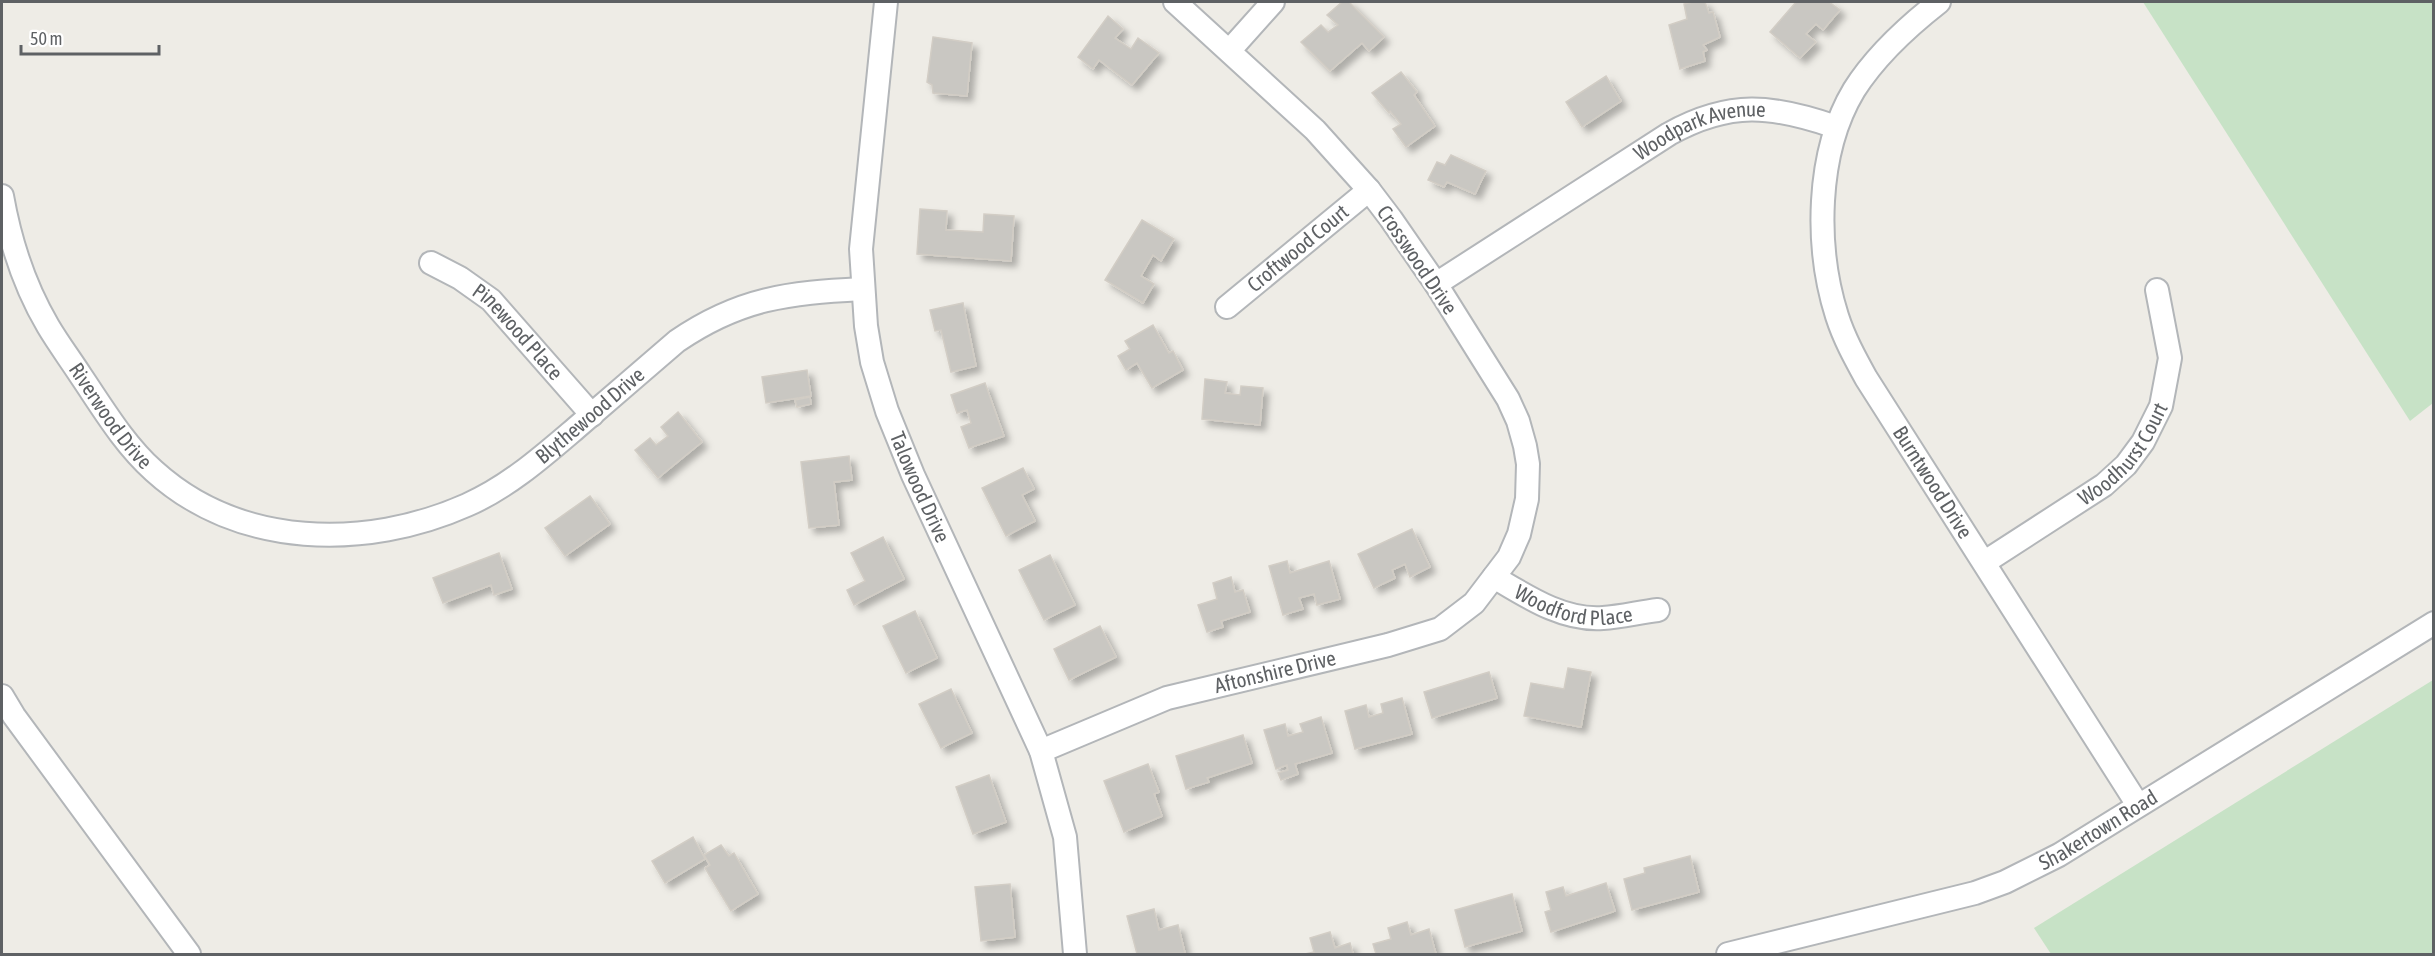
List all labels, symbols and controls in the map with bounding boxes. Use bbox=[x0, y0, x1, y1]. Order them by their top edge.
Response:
scale bar bbox=[21, 18, 159, 56]
text: 50 m bbox=[30, 28, 62, 49]
street label: Woodpark Avenue bbox=[1629, 96, 1766, 165]
street label: Croftwood Court bbox=[1242, 199, 1353, 296]
street label: Crosswood Drive bbox=[1373, 201, 1463, 318]
street label: Pinewood Place bbox=[469, 278, 568, 384]
street label: Riverwood Drive bbox=[65, 358, 157, 473]
street label: Blythewood Drive bbox=[530, 362, 649, 468]
street label: Woodhurst Court bbox=[2073, 398, 2172, 510]
street label: Burntwood Drive bbox=[1889, 421, 1978, 542]
street label: Talowood Drive bbox=[886, 428, 955, 546]
street label: Woodford Place bbox=[1511, 579, 1634, 629]
street label: Aftonshire Drive bbox=[1212, 645, 1338, 697]
street label: Shakertown Road bbox=[2034, 784, 2161, 874]

